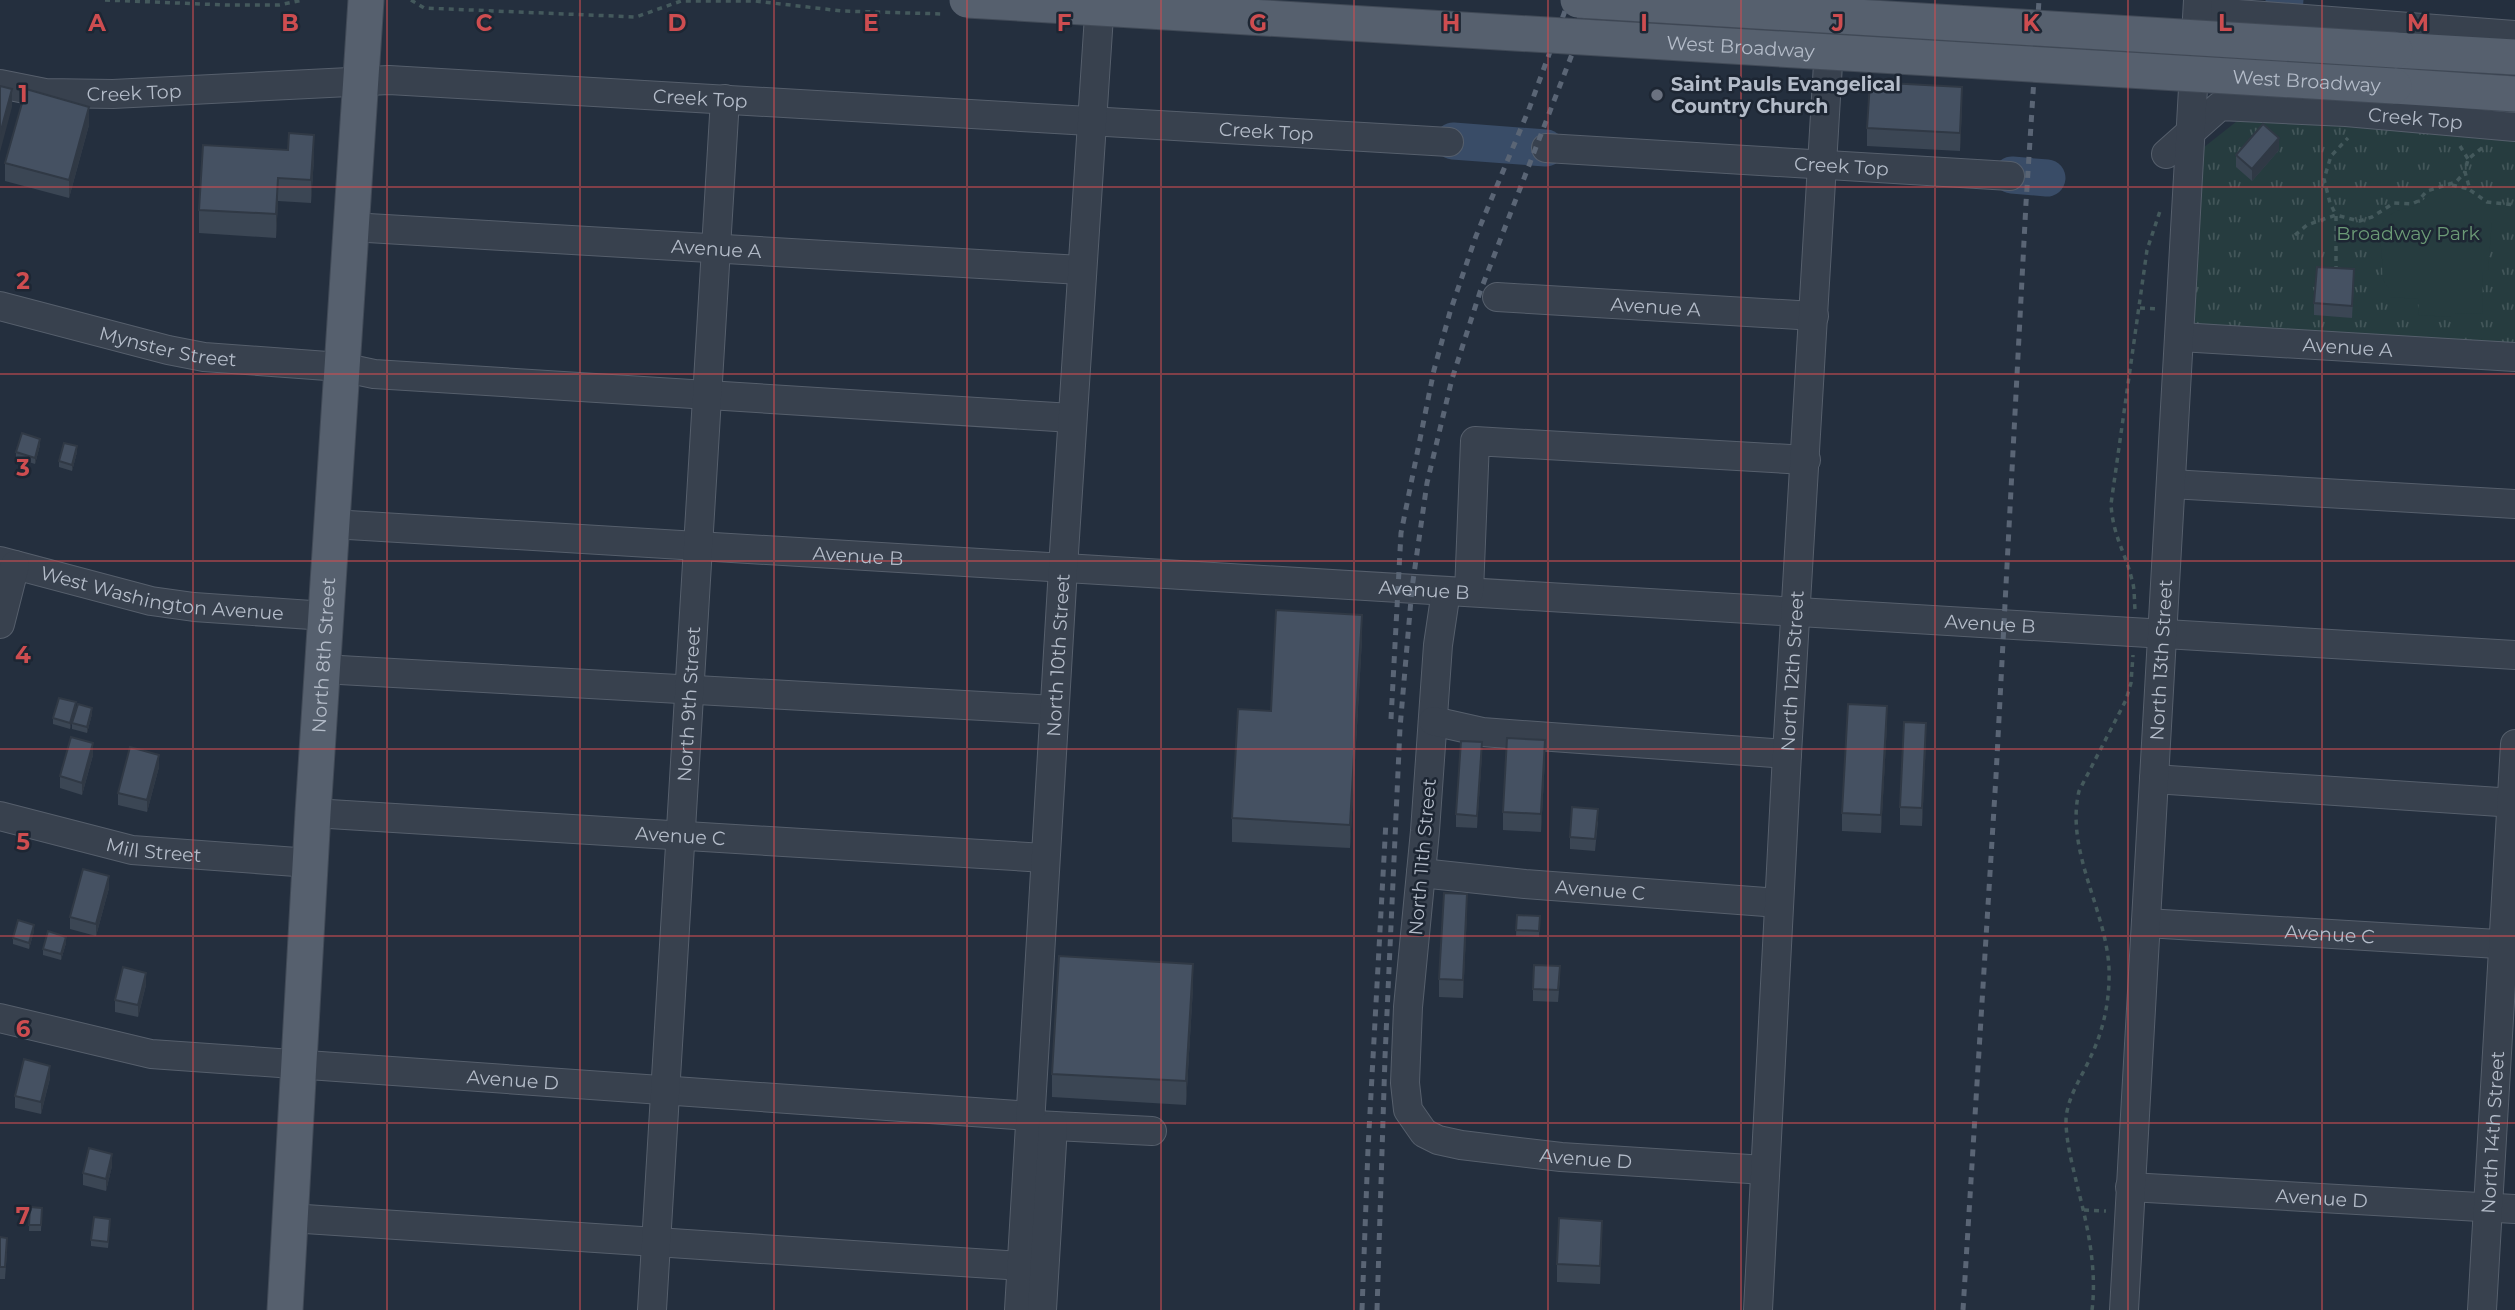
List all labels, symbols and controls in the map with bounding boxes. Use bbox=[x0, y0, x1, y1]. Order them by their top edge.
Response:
text: A bbox=[87, 9, 106, 37]
text: B bbox=[281, 9, 299, 37]
text: C bbox=[476, 9, 493, 37]
text: D bbox=[668, 9, 687, 37]
text: E bbox=[863, 9, 879, 37]
text: F bbox=[1057, 9, 1072, 37]
text: G bbox=[1249, 9, 1267, 37]
text: H bbox=[1442, 9, 1460, 37]
text: I bbox=[1640, 9, 1648, 37]
text: J bbox=[1831, 9, 1844, 37]
text: K bbox=[2022, 9, 2040, 37]
text: L bbox=[2218, 9, 2232, 37]
text: M bbox=[2407, 9, 2429, 37]
street label: West Broadway bbox=[1666, 31, 1816, 63]
street label: West Broadway bbox=[2232, 65, 2382, 97]
place label: Saint Pauls Evangelical Country Church bbox=[1671, 73, 1901, 118]
text: 1 bbox=[18, 80, 28, 108]
street label: Creek Top bbox=[86, 80, 182, 106]
street label: Creek Top bbox=[652, 84, 748, 113]
marker: Saint Pauls Evangelical Country Church bbox=[1649, 87, 1665, 103]
street label: Creek Top bbox=[2367, 103, 2464, 134]
street label: Creek Top bbox=[1218, 118, 1314, 146]
street label: Creek Top bbox=[1793, 152, 1890, 181]
park label: Broadway Park bbox=[2336, 222, 2480, 245]
street label: Avenue A bbox=[671, 235, 762, 263]
text: 2 bbox=[16, 267, 30, 295]
street label: Avenue A bbox=[1610, 293, 1702, 321]
street label: Mynster Street bbox=[97, 322, 237, 371]
street label: Avenue A bbox=[2302, 333, 2394, 362]
text: 3 bbox=[15, 454, 30, 482]
street label: Avenue B bbox=[812, 542, 904, 570]
street label: West Washington Avenue bbox=[38, 561, 284, 625]
street label: North 10th Street bbox=[1042, 573, 1075, 737]
street label: North 8th Street bbox=[307, 576, 340, 734]
street label: Avenue B bbox=[1378, 576, 1470, 604]
street label: North 13th Street bbox=[2145, 579, 2177, 741]
street label: North 12th Street bbox=[1776, 589, 1809, 752]
street label: Avenue B bbox=[1944, 610, 2036, 638]
street label: North 9th Street bbox=[673, 625, 705, 783]
text: 4 bbox=[15, 641, 31, 669]
street label: North 11th Street bbox=[1404, 777, 1441, 936]
street label: Avenue C bbox=[635, 822, 726, 850]
text: 5 bbox=[16, 828, 30, 856]
street label: Mill Street bbox=[104, 833, 203, 867]
street label: Avenue C bbox=[1554, 875, 1646, 905]
street label: Avenue C bbox=[2284, 920, 2375, 949]
text: 6 bbox=[16, 1015, 31, 1043]
street label: North 14th Street bbox=[2477, 1050, 2509, 1215]
street label: Avenue D bbox=[466, 1065, 560, 1095]
street label: Avenue D bbox=[1538, 1144, 1633, 1174]
street label: Avenue D bbox=[2275, 1184, 2368, 1213]
text: 7 bbox=[16, 1202, 30, 1230]

